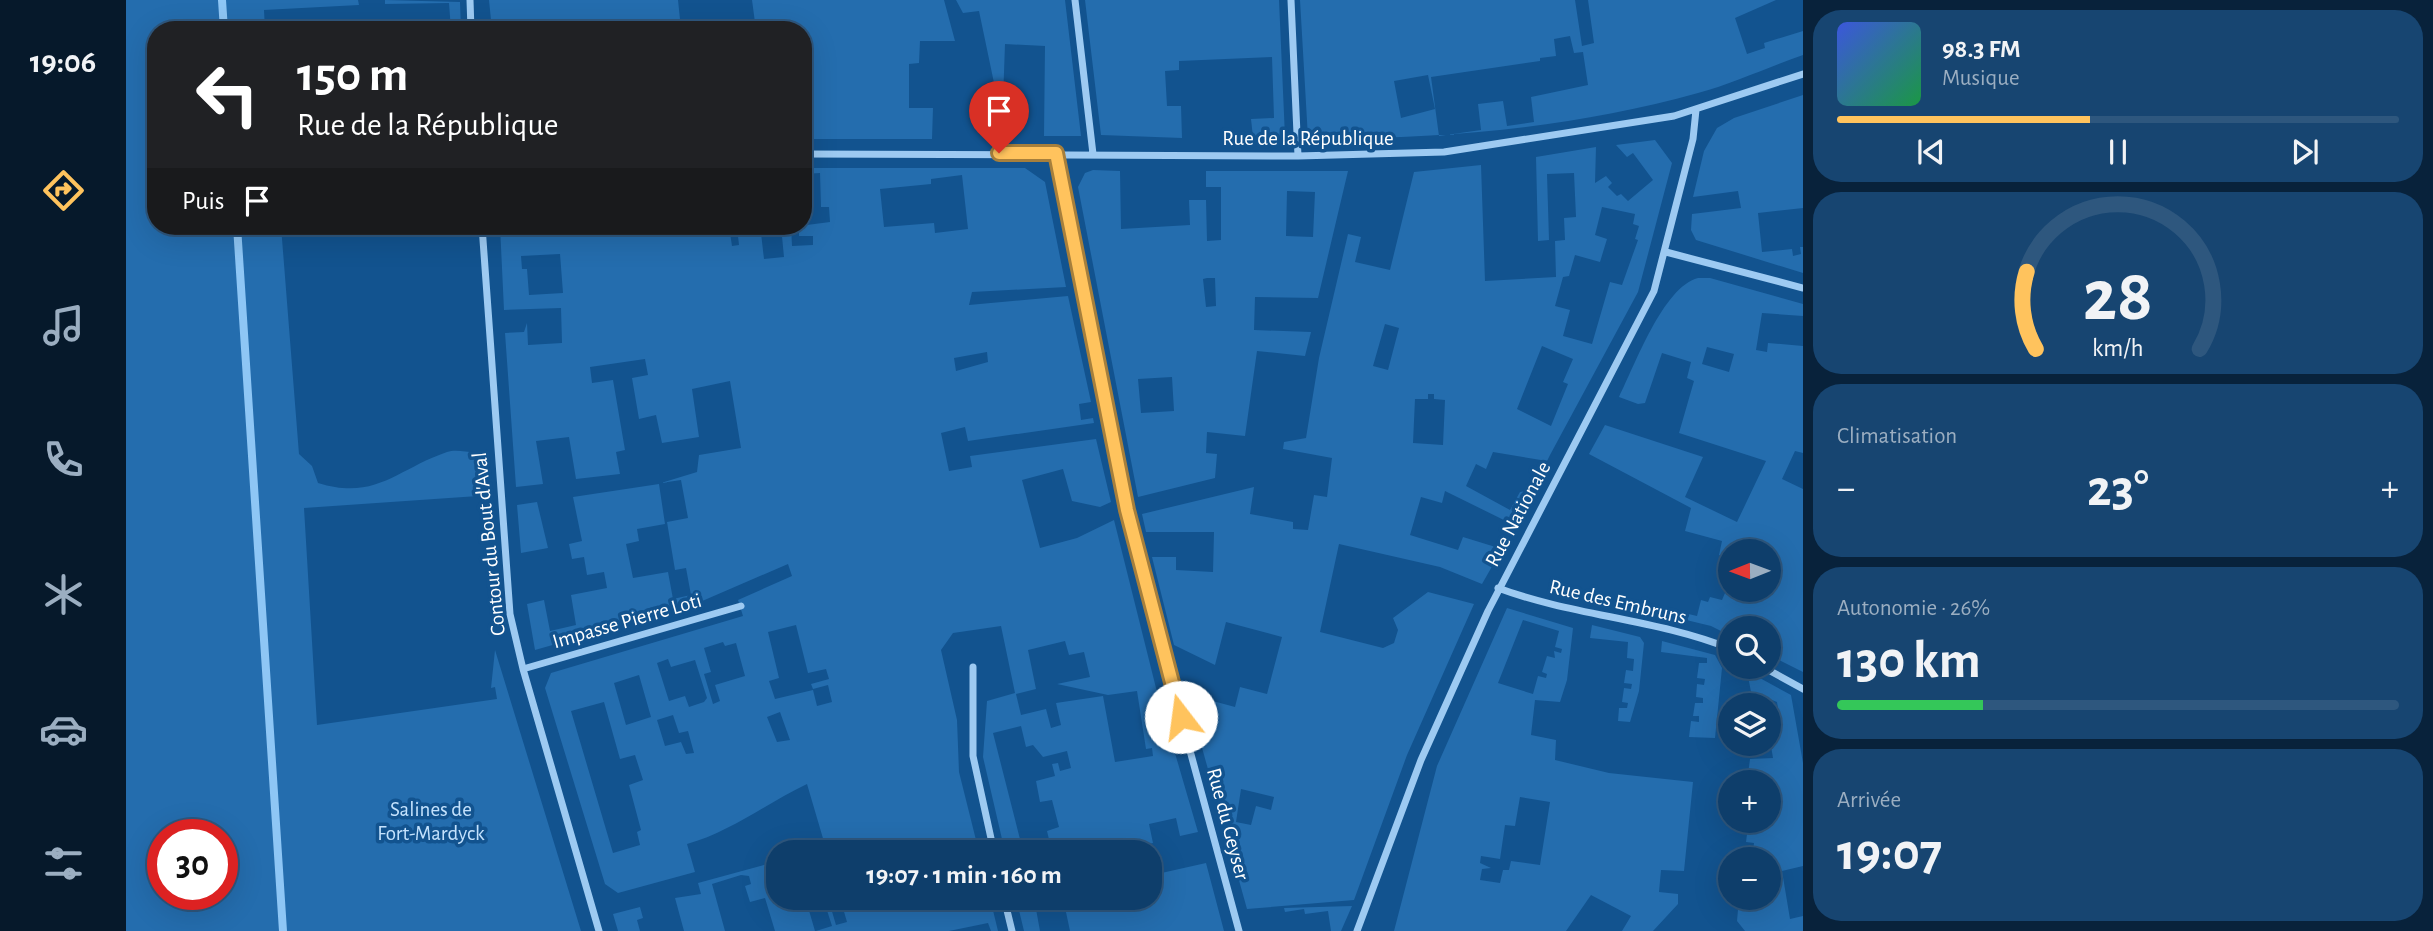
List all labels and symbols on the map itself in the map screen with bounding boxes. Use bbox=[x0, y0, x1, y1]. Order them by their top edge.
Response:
pin bbox=[969, 81, 1029, 153]
street label: Rue de la République bbox=[1222, 128, 1394, 149]
street label: Contour du Bout d'Aval bbox=[469, 451, 509, 637]
street label: Rue Nationale bbox=[1482, 458, 1554, 570]
north arrow bbox=[1718, 539, 1782, 602]
street label: Rue des Embruns bbox=[1547, 576, 1689, 628]
street label: Impasse Pierre Loti bbox=[550, 590, 704, 652]
position arrow bbox=[1144, 680, 1218, 754]
street label: Rue du Geyser bbox=[1203, 766, 1253, 883]
park label: Salines de Fort-Mardyck bbox=[377, 799, 485, 844]
speed limit sign: 30 bbox=[147, 819, 238, 910]

